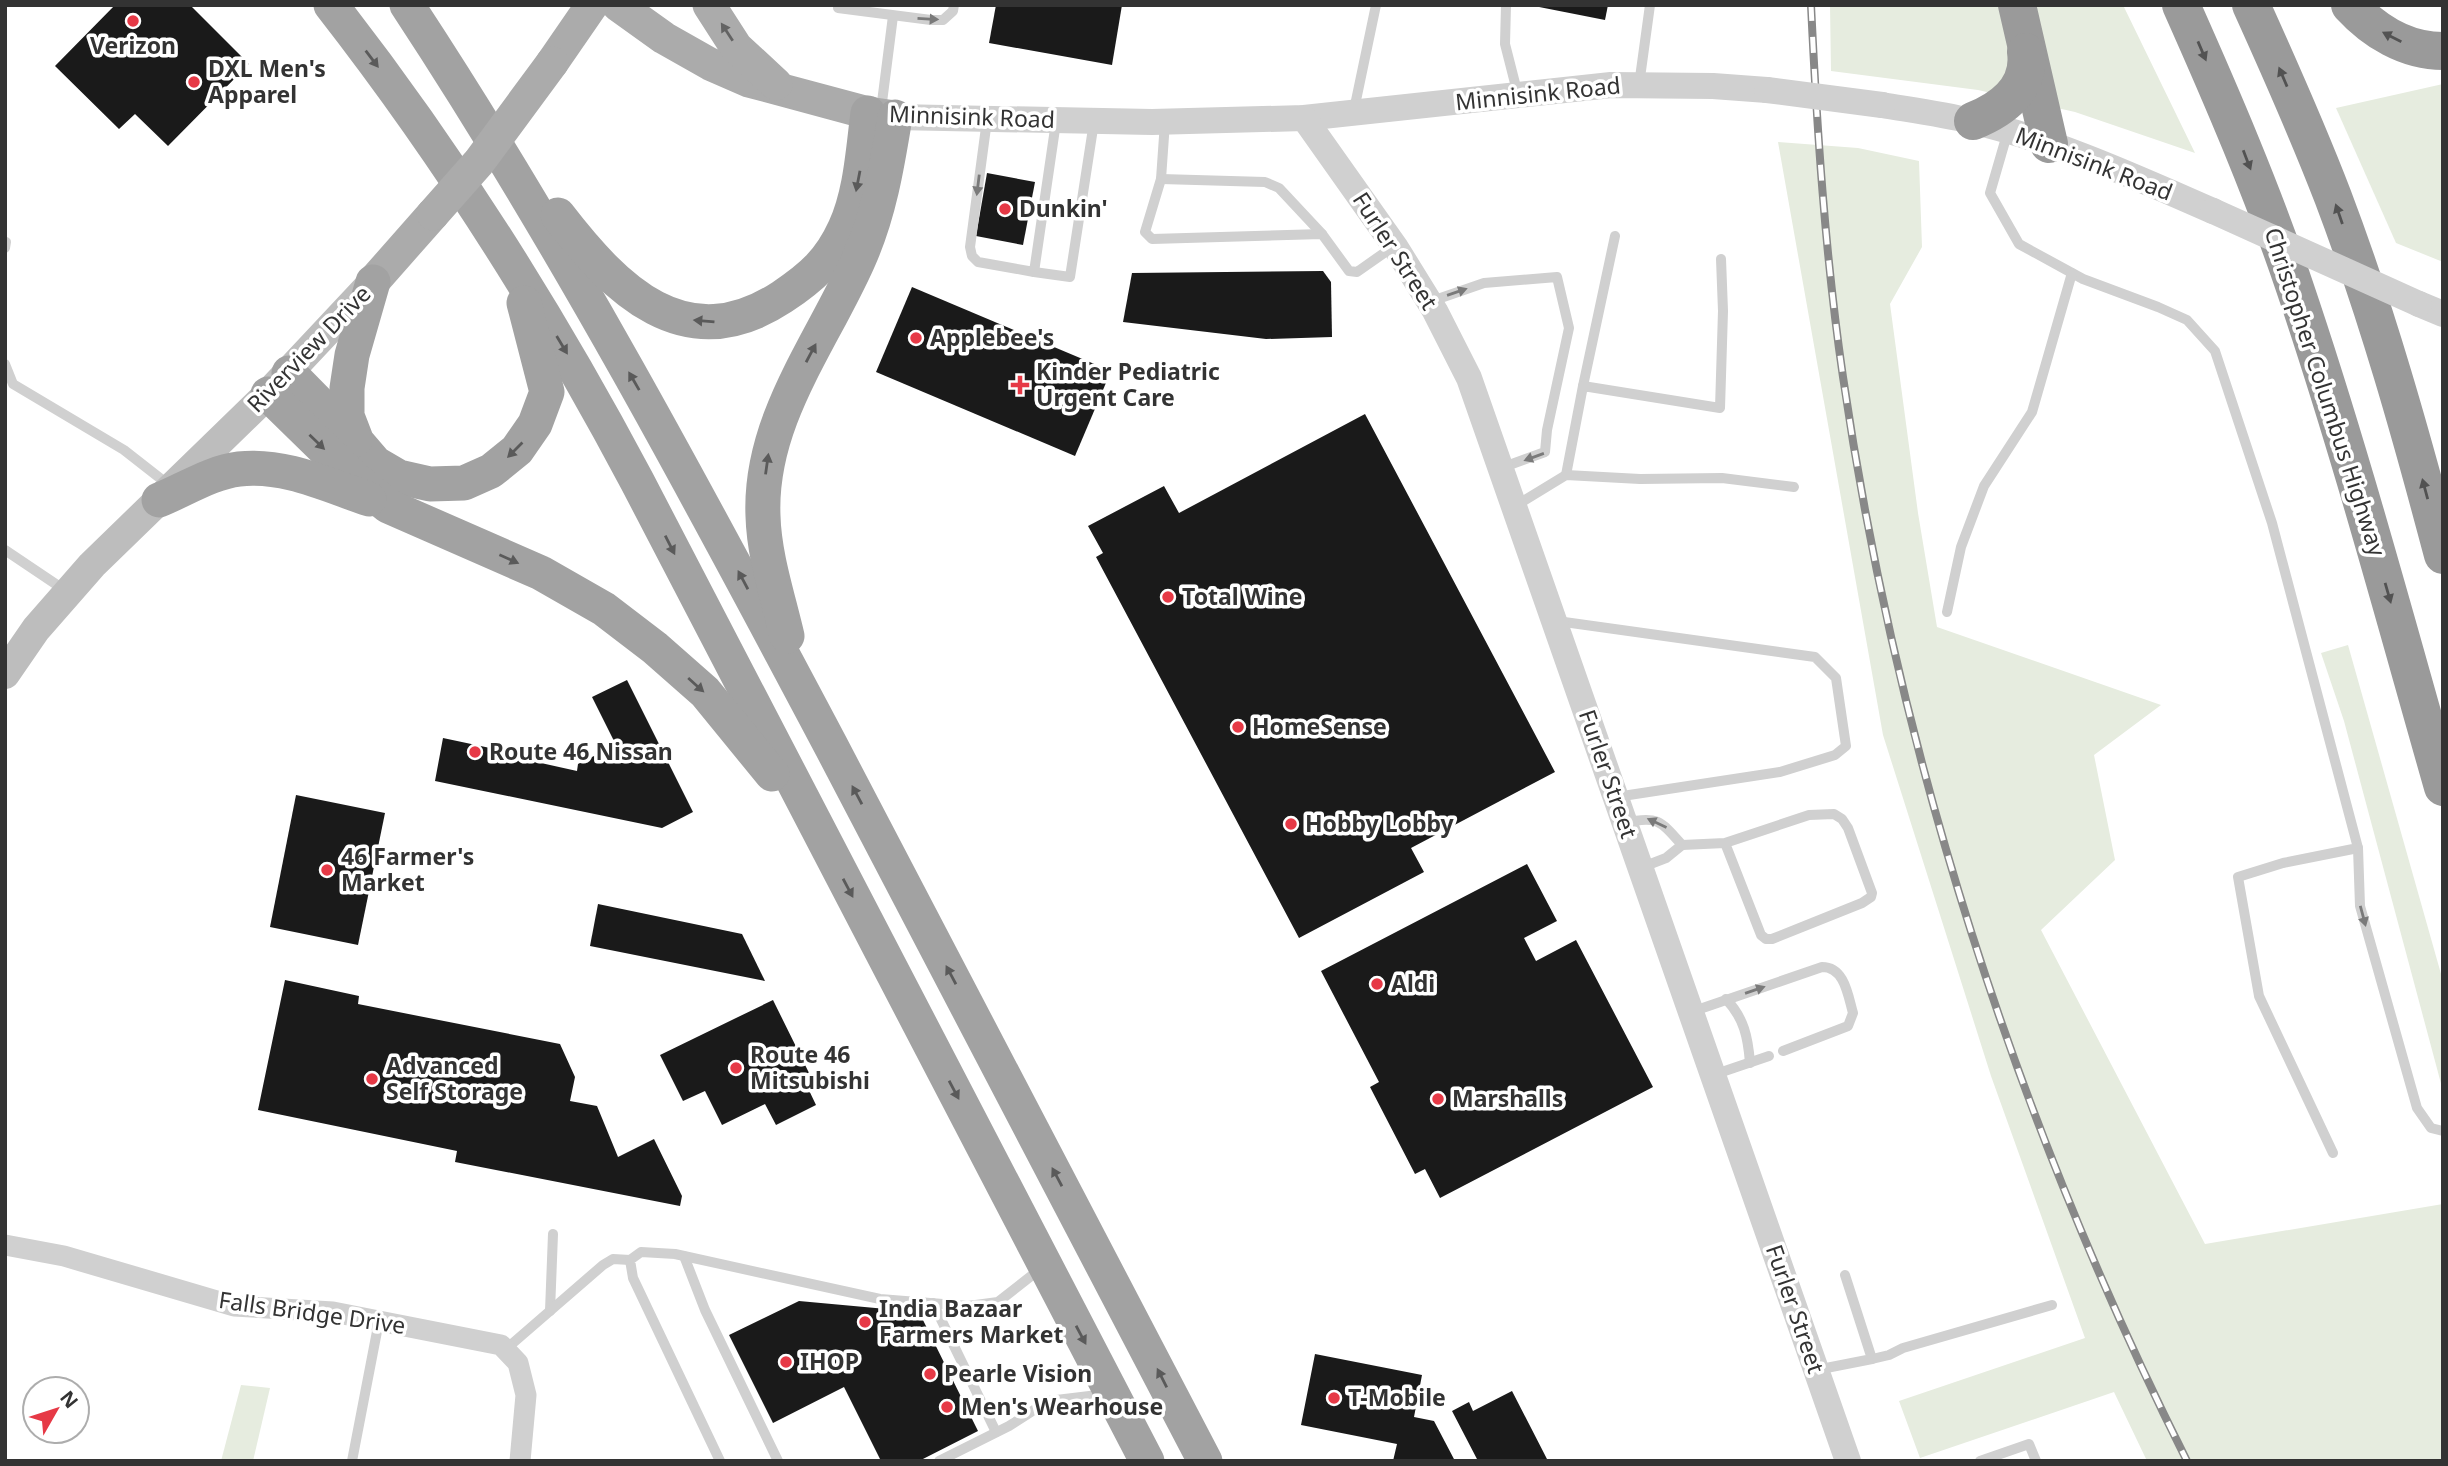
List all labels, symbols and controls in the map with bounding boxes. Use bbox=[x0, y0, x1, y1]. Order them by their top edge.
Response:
marker: Verizon bbox=[125, 13, 141, 29]
one-way arrow bbox=[917, 14, 939, 25]
one-way arrow bbox=[721, 23, 734, 42]
place label: Verizon bbox=[90, 29, 176, 61]
one-way arrow bbox=[2382, 32, 2402, 43]
one-way arrow bbox=[2196, 41, 2207, 62]
one-way arrow bbox=[365, 50, 380, 68]
place label: DXL Men's Apparel bbox=[208, 52, 326, 110]
one-way arrow bbox=[2277, 67, 2289, 87]
street label: Minnisink Road bbox=[1454, 68, 1622, 118]
marker: DXL Men's Apparel bbox=[186, 74, 202, 90]
street label: Minnisink Road bbox=[889, 97, 1055, 135]
street label: Minnisink Road bbox=[2011, 118, 2178, 208]
one-way arrow bbox=[2242, 150, 2253, 171]
one-way arrow bbox=[852, 170, 863, 192]
one-way arrow bbox=[973, 174, 984, 196]
street label: Furler Street bbox=[1346, 185, 1446, 315]
place label: Dunkin' bbox=[1019, 192, 1108, 224]
marker: Dunkin' bbox=[997, 201, 1013, 217]
one-way arrow bbox=[2333, 203, 2344, 224]
street label: Christopher Columbus Highway bbox=[2258, 223, 2394, 560]
street label: Riverview Drive bbox=[239, 278, 377, 419]
one-way arrow bbox=[1446, 286, 1467, 297]
one-way arrow bbox=[693, 315, 715, 326]
place label: Applebee's bbox=[930, 321, 1054, 353]
marker: Applebee's bbox=[908, 330, 924, 346]
one-way arrow bbox=[556, 336, 569, 355]
one-way arrow bbox=[805, 344, 817, 363]
place label: Kinder Pediatric Urgent Care bbox=[1036, 355, 1220, 413]
one-way arrow bbox=[628, 371, 640, 390]
marker: Kinder Pediatric Urgent Care bbox=[1010, 375, 1030, 395]
one-way arrow bbox=[308, 433, 325, 449]
one-way arrow bbox=[506, 442, 523, 459]
one-way arrow bbox=[1523, 451, 1544, 462]
one-way arrow bbox=[762, 453, 773, 475]
one-way arrow bbox=[2419, 477, 2430, 499]
one-way arrow bbox=[664, 536, 676, 555]
one-way arrow bbox=[498, 554, 519, 565]
one-way arrow bbox=[737, 570, 749, 590]
place label: Total Wine bbox=[1182, 580, 1302, 612]
one-way arrow bbox=[2383, 583, 2394, 605]
marker: Total Wine bbox=[1160, 589, 1176, 605]
one-way arrow bbox=[687, 677, 705, 693]
street label: Furler Street bbox=[1572, 705, 1646, 842]
place label: HomeSense bbox=[1252, 710, 1387, 742]
marker: HomeSense bbox=[1230, 719, 1246, 735]
place label: Route 46 Nissan bbox=[489, 735, 673, 767]
marker: Route 46 Nissan bbox=[467, 744, 483, 760]
one-way arrow bbox=[851, 786, 863, 805]
place label: Hobby Lobby bbox=[1305, 807, 1455, 839]
marker: Hobby Lobby bbox=[1283, 816, 1299, 832]
one-way arrow bbox=[1646, 817, 1667, 829]
place label: 46 Farmer's Market bbox=[341, 840, 474, 898]
marker: 46 Farmer's Market bbox=[319, 862, 335, 878]
one-way arrow bbox=[843, 878, 854, 898]
one-way arrow bbox=[2358, 905, 2369, 927]
one-way arrow bbox=[946, 965, 957, 985]
place label: Aldi bbox=[1391, 967, 1435, 999]
marker: Aldi bbox=[1369, 976, 1385, 992]
one-way arrow bbox=[1745, 984, 1766, 994]
place label: Route 46 Mitsubishi bbox=[750, 1038, 870, 1096]
place label: Advanced Self Storage bbox=[386, 1049, 523, 1107]
marker: Route 46 Mitsubishi bbox=[728, 1060, 744, 1076]
marker: Advanced Self Storage bbox=[364, 1071, 380, 1087]
one-way arrow bbox=[948, 1080, 959, 1100]
place label: Marshalls bbox=[1452, 1082, 1563, 1114]
marker: Marshalls bbox=[1430, 1091, 1446, 1107]
one-way arrow bbox=[1051, 1167, 1062, 1187]
street label: Furler Street bbox=[1759, 1240, 1833, 1377]
street label: Falls Bridge Drive bbox=[217, 1283, 408, 1341]
place label: India Bazaar Farmers Market bbox=[879, 1292, 1063, 1350]
marker: India Bazaar Farmers Market bbox=[857, 1314, 873, 1330]
one-way arrow bbox=[1076, 1325, 1087, 1345]
place label: IHOP bbox=[800, 1345, 859, 1377]
marker: IHOP bbox=[778, 1354, 794, 1370]
place label: Pearle Vision bbox=[944, 1357, 1092, 1389]
marker: Pearle Vision bbox=[922, 1366, 938, 1382]
one-way arrow bbox=[1157, 1368, 1168, 1388]
north arrow bbox=[21, 1375, 91, 1445]
place label: T-Mobile bbox=[1348, 1381, 1446, 1413]
text: N bbox=[54, 1385, 84, 1413]
place label: Men's Wearhouse bbox=[961, 1390, 1163, 1422]
marker: T-Mobile bbox=[1326, 1390, 1342, 1406]
marker: Men's Wearhouse bbox=[939, 1399, 955, 1415]

